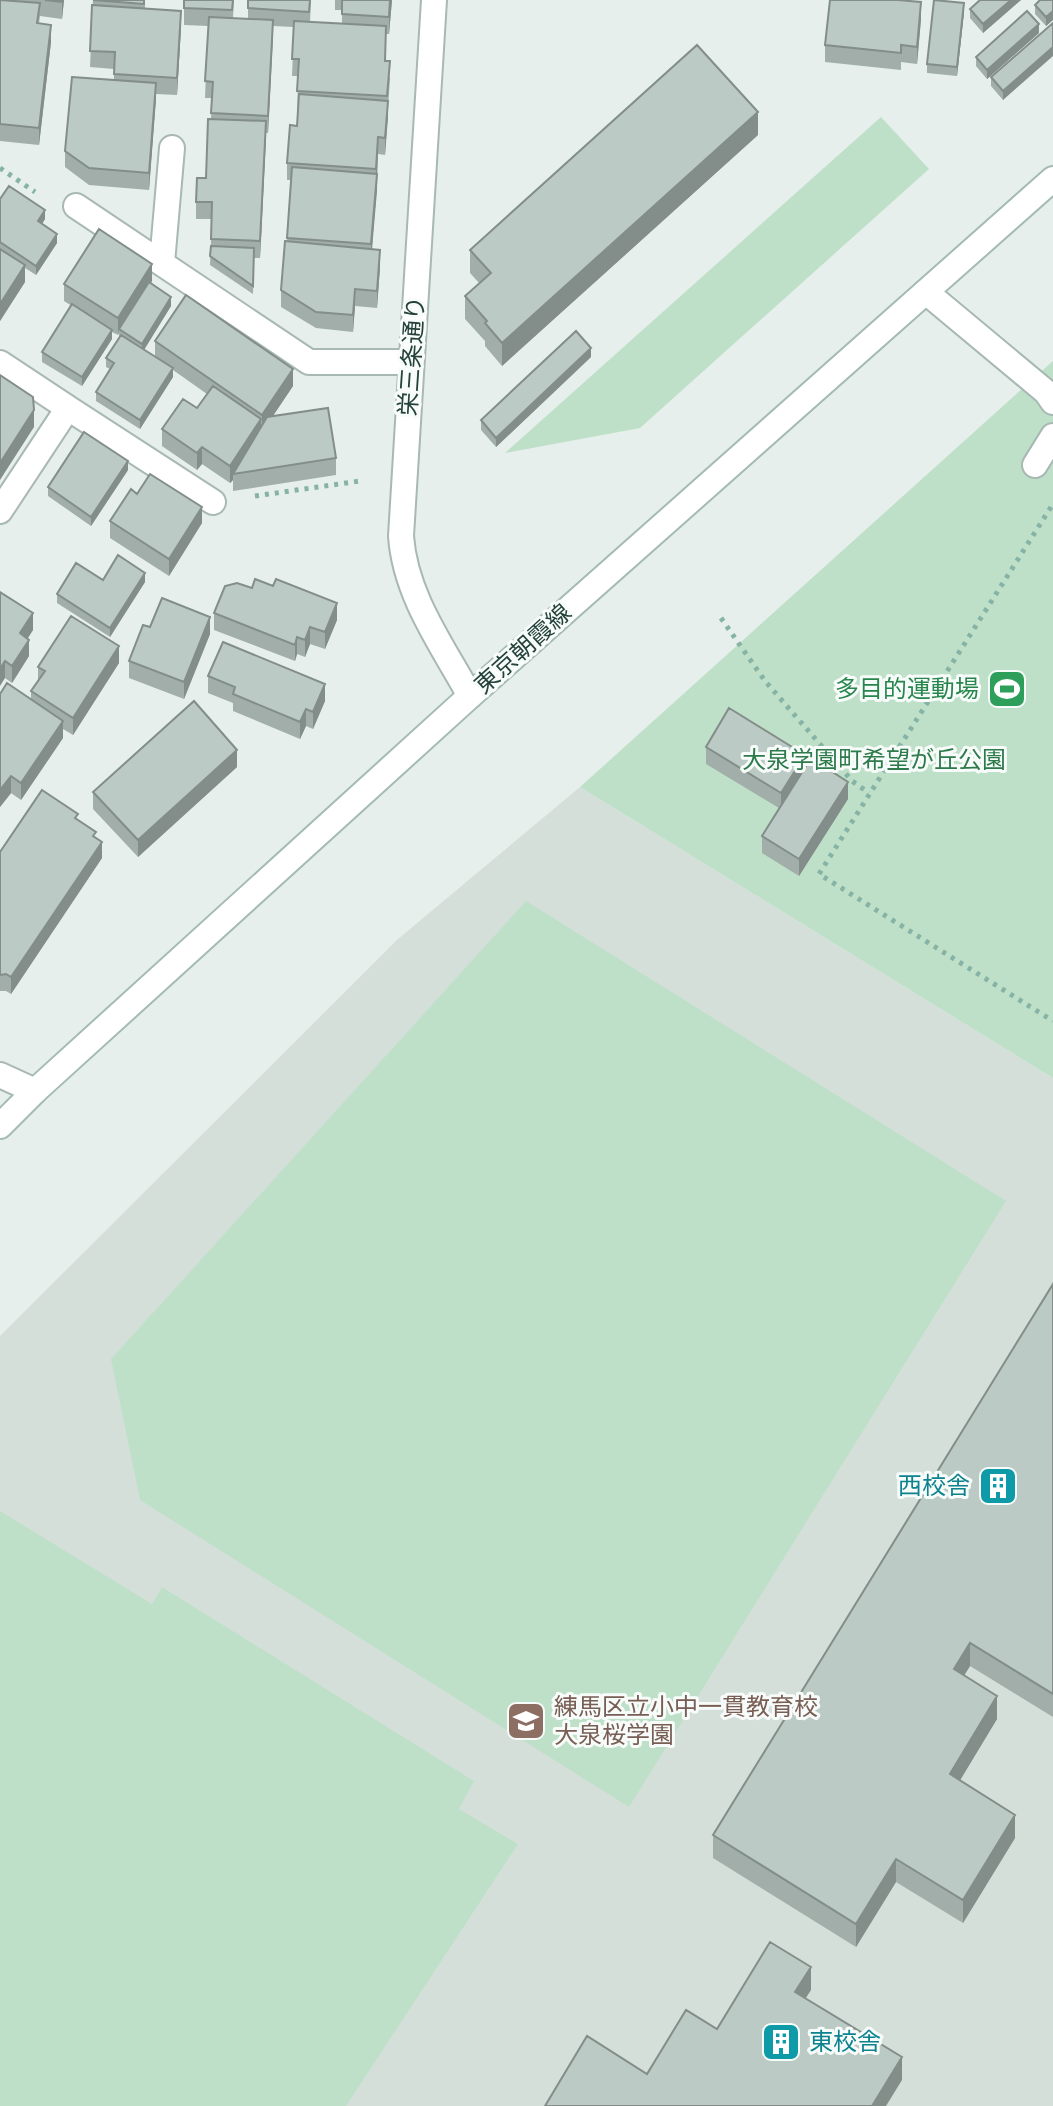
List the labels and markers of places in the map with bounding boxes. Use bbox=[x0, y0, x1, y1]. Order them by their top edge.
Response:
sports icon: 多目的運動場 bbox=[986, 668, 1028, 710]
place label: 多目的運動場 bbox=[835, 675, 979, 702]
building icon: 西校舎 bbox=[977, 1465, 1019, 1507]
place label: 西校舎 bbox=[898, 1472, 970, 1499]
place label: 練馬区立小中一貫教育校 大泉桜学園 bbox=[554, 1693, 818, 1748]
school or university icon: 練馬区立小中一貫教育校 大泉桜学園 bbox=[505, 1700, 547, 1742]
building icon: 東校舎 bbox=[760, 2021, 802, 2063]
place label: 東校舎 bbox=[809, 2028, 881, 2055]

